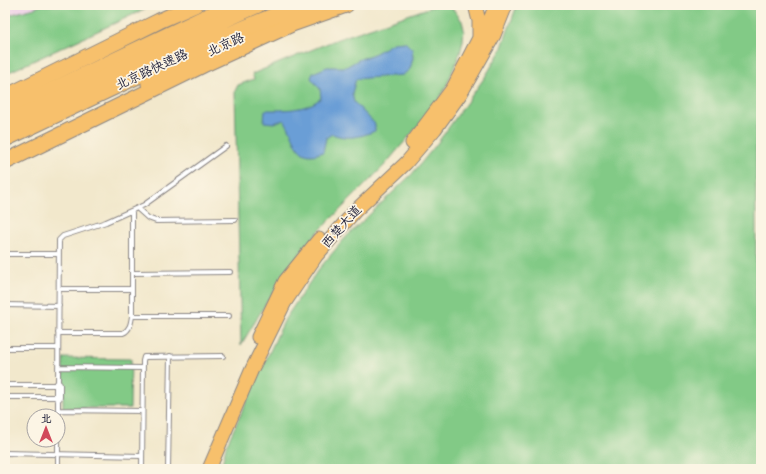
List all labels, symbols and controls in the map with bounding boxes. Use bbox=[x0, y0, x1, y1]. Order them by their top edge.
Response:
street label: 北京路 bbox=[205, 29, 247, 61]
street label: 北京路快速路 bbox=[113, 46, 191, 94]
street label: 西楚大道 bbox=[318, 202, 366, 252]
north arrow bbox=[26, 408, 66, 448]
text: 北 bbox=[41, 412, 52, 426]

